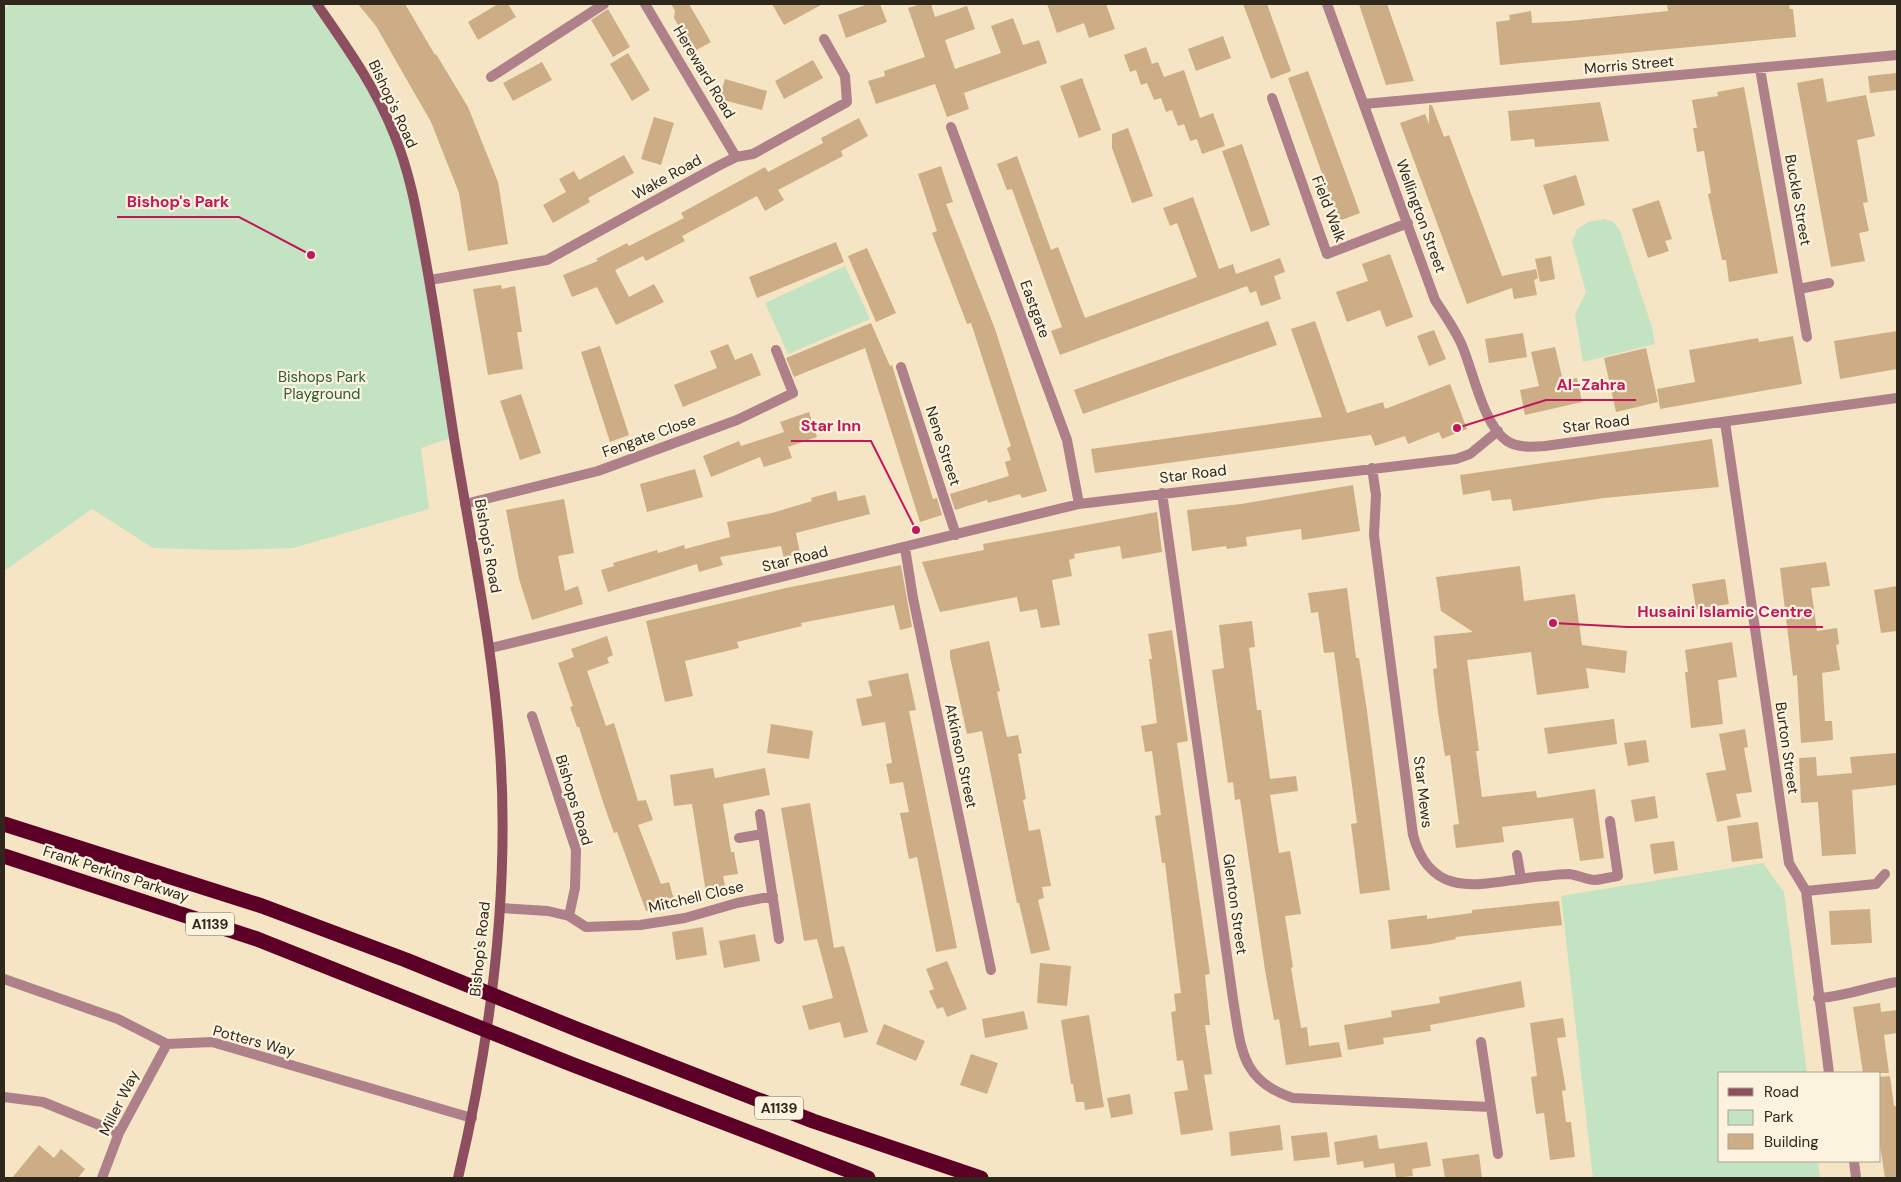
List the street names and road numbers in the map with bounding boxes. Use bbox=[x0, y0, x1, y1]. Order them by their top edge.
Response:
street label: Hereward Road bbox=[668, 22, 740, 122]
street label: Morris Street bbox=[1583, 51, 1675, 79]
street label: Bishop's Road bbox=[364, 57, 422, 151]
street label: Wake Road bbox=[629, 150, 705, 204]
street label: Buckle Street bbox=[1780, 153, 1816, 247]
street label: Wellington Street bbox=[1391, 157, 1451, 276]
street label: Field Walk bbox=[1307, 173, 1351, 246]
street label: Eastgate bbox=[1015, 277, 1055, 341]
street label: Nene Street bbox=[921, 404, 965, 488]
street label: Fengate Close bbox=[599, 410, 699, 462]
street label: Star Road bbox=[1561, 410, 1631, 438]
street label: Star Road bbox=[1158, 460, 1228, 488]
street label: Bishop's Road bbox=[470, 497, 506, 595]
street label: Star Road bbox=[760, 541, 830, 577]
street label: Burton Street bbox=[1771, 701, 1803, 795]
street label: Atkinson Street bbox=[940, 702, 982, 810]
street label: Bishops Road bbox=[551, 752, 597, 848]
street label: Star Mews bbox=[1409, 755, 1437, 829]
street label: Frank Perkins Parkway bbox=[40, 841, 192, 907]
street label: Glenton Street bbox=[1218, 852, 1252, 956]
street label: Mitchell Close bbox=[646, 876, 746, 918]
street label: Bishop's Road bbox=[465, 901, 495, 997]
road number: A1139 bbox=[186, 912, 234, 936]
street label: Potters Way bbox=[211, 1020, 298, 1062]
street label: Miller Way bbox=[94, 1066, 144, 1139]
road number: A1139 bbox=[755, 1096, 803, 1120]

